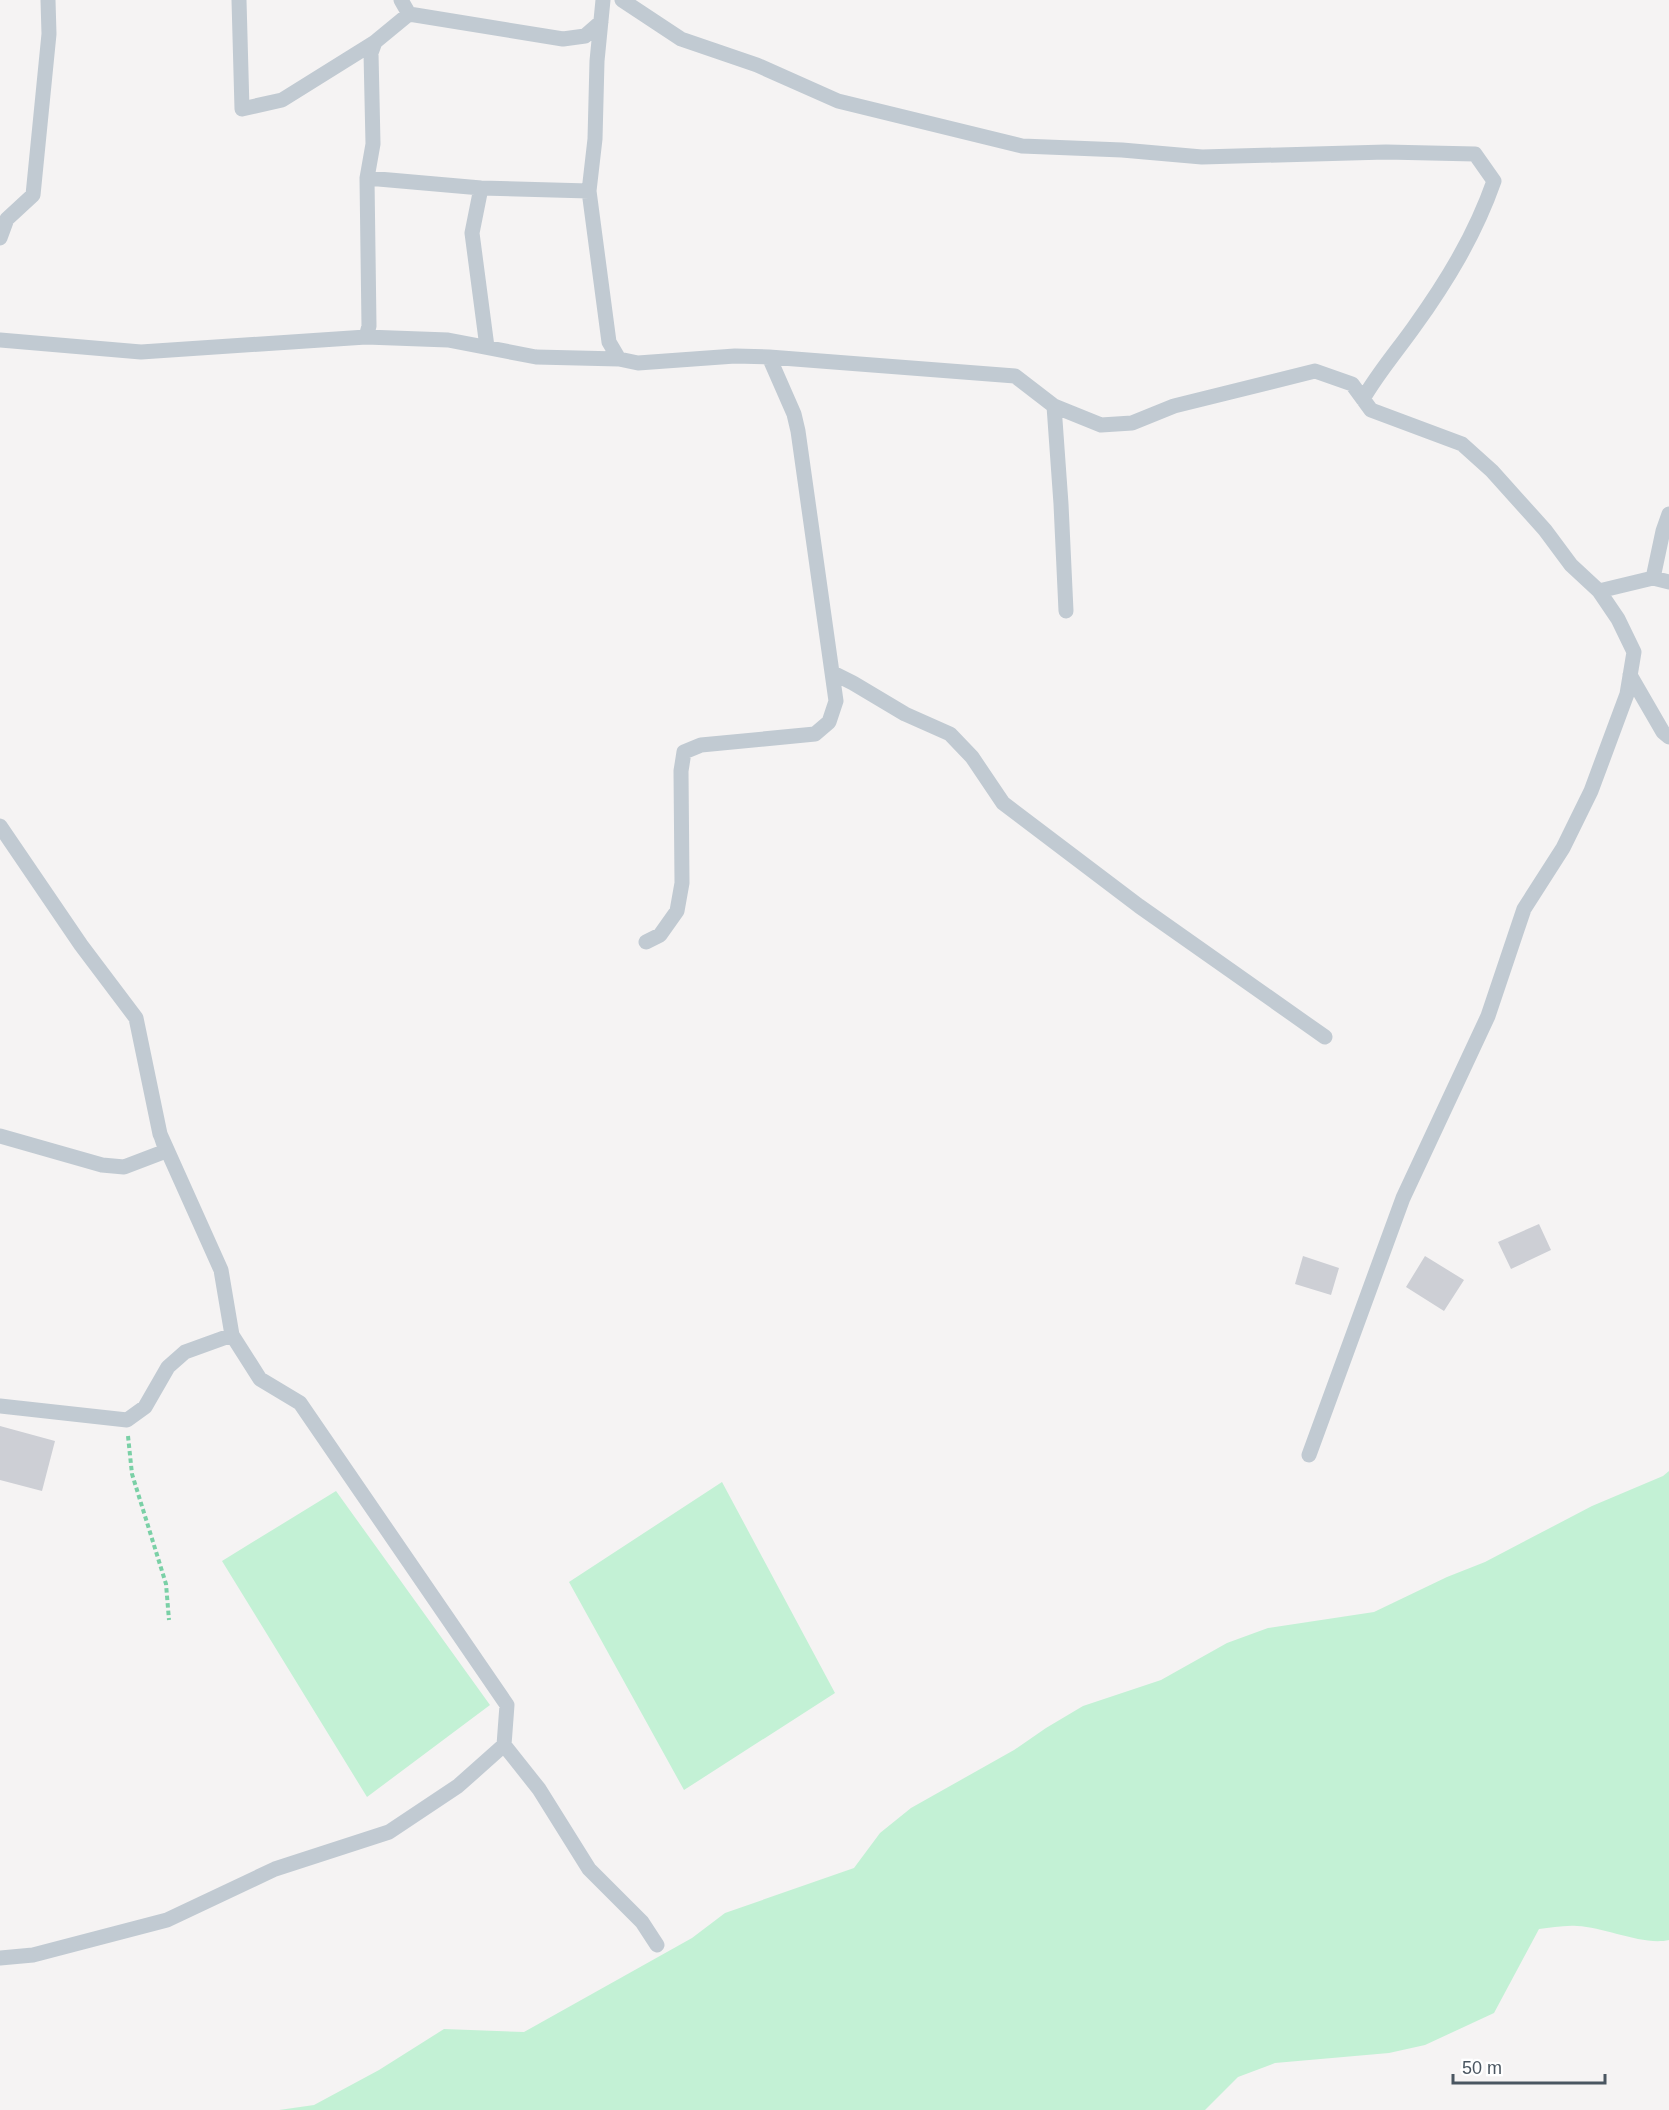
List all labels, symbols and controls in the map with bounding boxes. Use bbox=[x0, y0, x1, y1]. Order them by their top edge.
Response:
scale bar bbox=[1453, 2047, 1604, 2085]
text: 50 m bbox=[1462, 2058, 1502, 2078]

